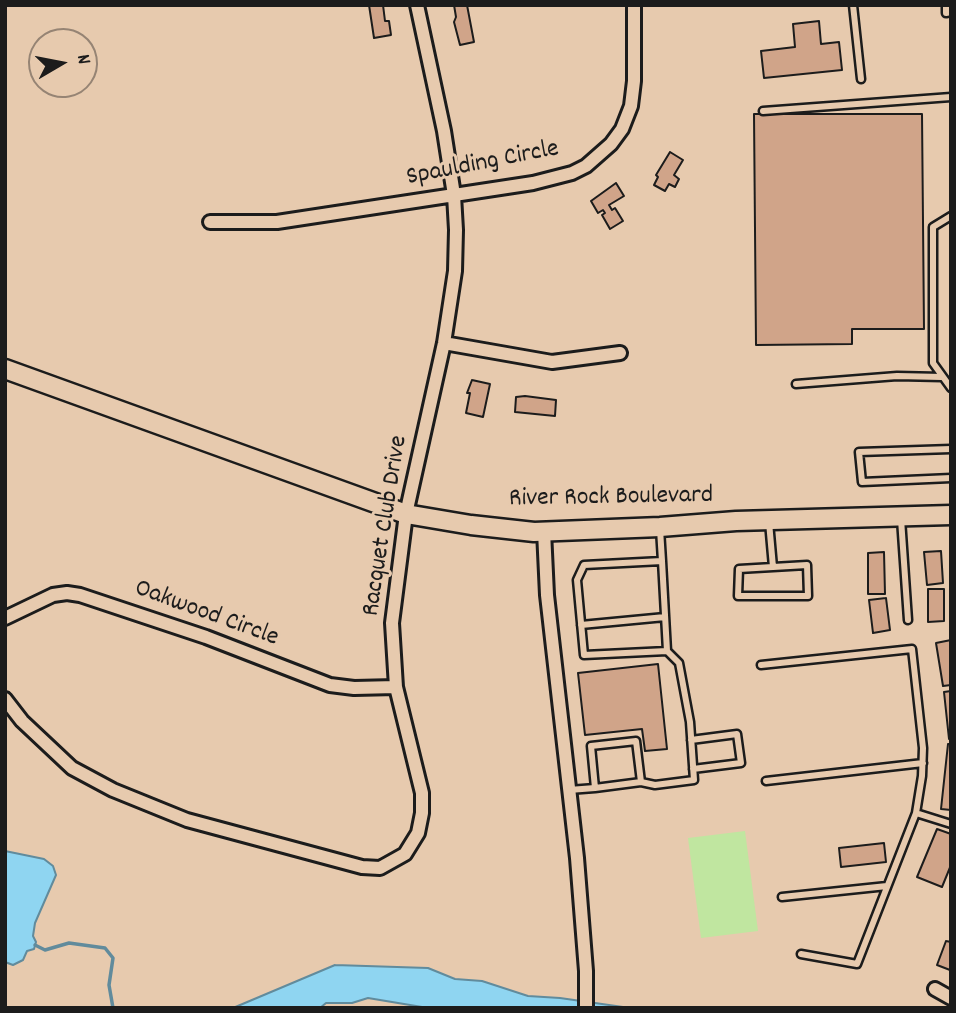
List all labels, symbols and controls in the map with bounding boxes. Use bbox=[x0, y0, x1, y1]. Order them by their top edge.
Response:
north arrow bbox=[28, 28, 98, 98]
text: N bbox=[68, 53, 96, 67]
street label: Spaulding Circle bbox=[404, 135, 562, 195]
street label: Racquet Club Drive bbox=[357, 433, 417, 619]
street label: River Rock Boulevard bbox=[509, 482, 713, 516]
street label: Oakwood Circle bbox=[130, 574, 282, 656]

